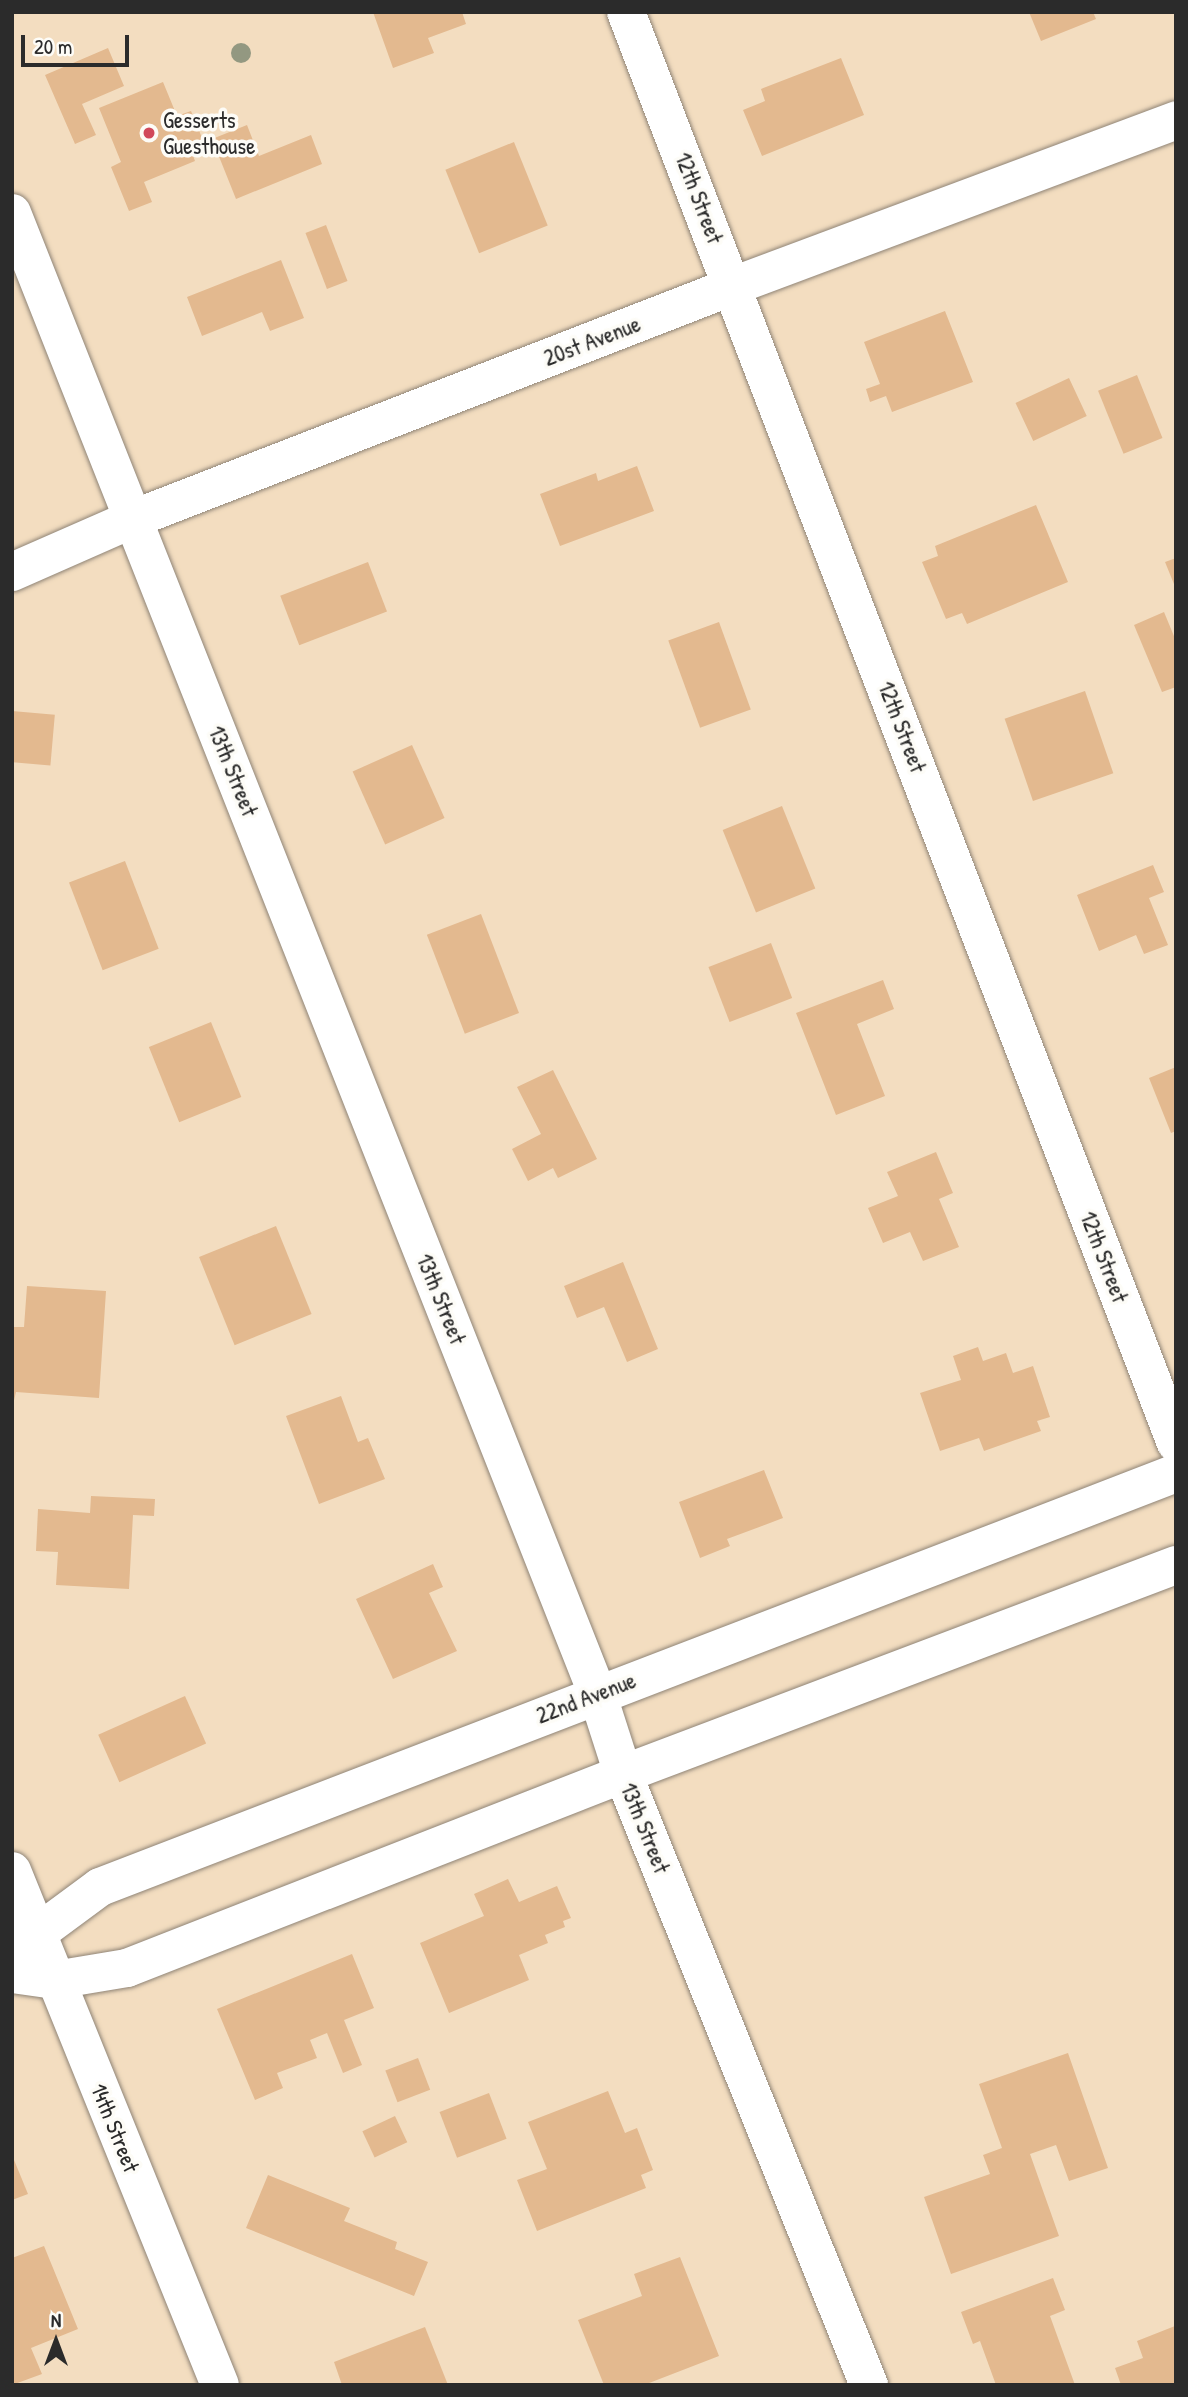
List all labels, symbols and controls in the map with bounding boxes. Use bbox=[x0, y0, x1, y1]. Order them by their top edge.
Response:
scale bar bbox=[24, 21, 133, 65]
text: 20 m bbox=[34, 32, 72, 61]
place label: Gesserts Guesthouse bbox=[163, 106, 255, 160]
marker: Gesserts Guesthouse bbox=[141, 125, 157, 141]
street label: 12th Street bbox=[669, 148, 729, 248]
street label: 20st Avenue bbox=[540, 310, 644, 372]
street label: 12th Street bbox=[872, 677, 932, 777]
street label: 13th Street bbox=[202, 722, 264, 820]
street label: 12th Street bbox=[1074, 1207, 1134, 1307]
street label: 13th Street bbox=[410, 1250, 472, 1348]
street label: 22nd Avenue bbox=[532, 1666, 640, 1730]
street label: 13th Street bbox=[614, 1779, 676, 1877]
street label: 14th Street bbox=[85, 2080, 145, 2176]
north arrow bbox=[21, 2306, 91, 2376]
text: N bbox=[51, 2307, 61, 2333]

